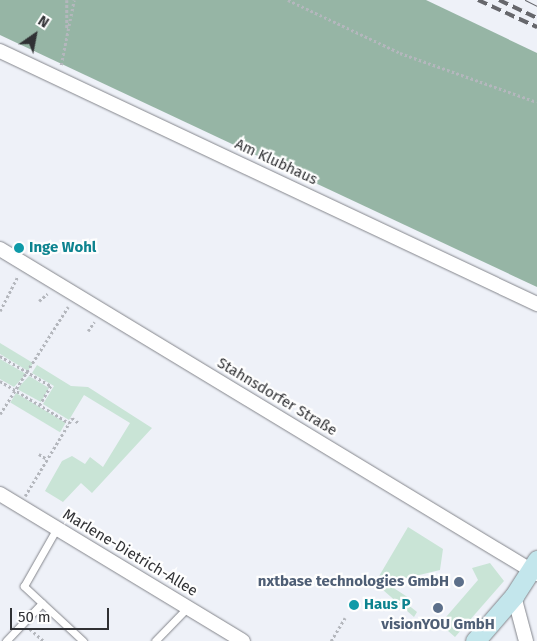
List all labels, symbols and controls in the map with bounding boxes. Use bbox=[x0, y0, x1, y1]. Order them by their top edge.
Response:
north arrow bbox=[10, 10, 60, 60]
text: N bbox=[35, 12, 52, 32]
street label: Am Klubhaus bbox=[232, 135, 320, 189]
place label: Inge Wohl bbox=[29, 239, 96, 257]
marker: Inge Wohl bbox=[13, 242, 25, 254]
street label: Stahnsdorfer Straße bbox=[214, 354, 340, 440]
street label: Marlene-Dietrich-Allee bbox=[59, 506, 201, 600]
place label: nxtbase technologies GmbH bbox=[258, 573, 449, 591]
marker: nxtbase technologies GmbH bbox=[453, 576, 465, 588]
place label: Haus P bbox=[364, 596, 411, 614]
scale bar bbox=[12, 598, 111, 630]
marker: Haus P bbox=[348, 599, 360, 611]
marker: visionYOU GmbH bbox=[432, 602, 444, 614]
text: 50 m bbox=[18, 608, 51, 626]
place label: visionYOU GmbH bbox=[381, 616, 495, 634]

